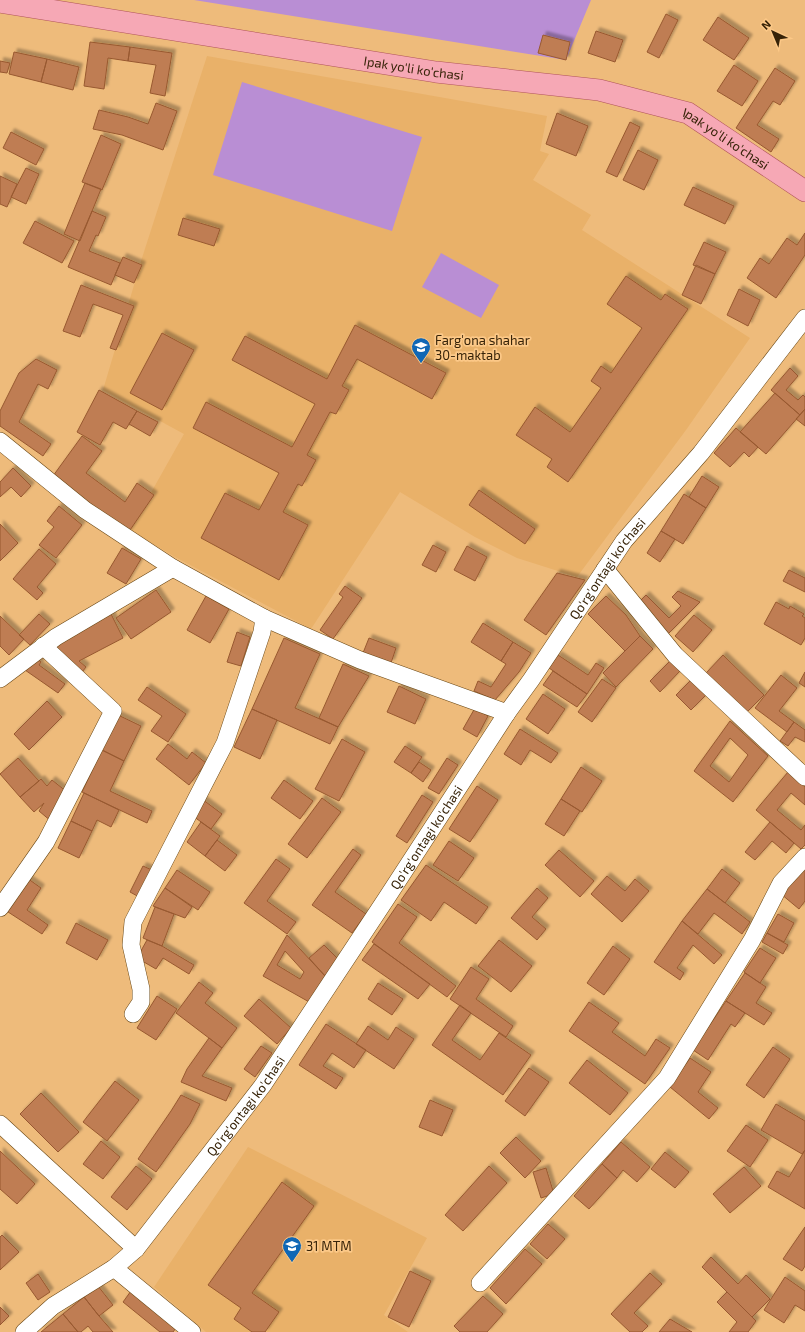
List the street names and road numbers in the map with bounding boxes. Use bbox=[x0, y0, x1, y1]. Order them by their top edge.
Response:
street label: Ipak yo'li ko'chasi bbox=[363, 53, 465, 83]
street label: Ipak yo'li ko'chasi bbox=[681, 104, 772, 173]
street label: Qo'rg'ontagi ko'chasi bbox=[566, 514, 649, 623]
street label: Qo'rg'ontagi ko'chasi bbox=[387, 782, 466, 892]
street label: Qo'rg'ontagi ko'chasi bbox=[203, 1053, 288, 1159]

